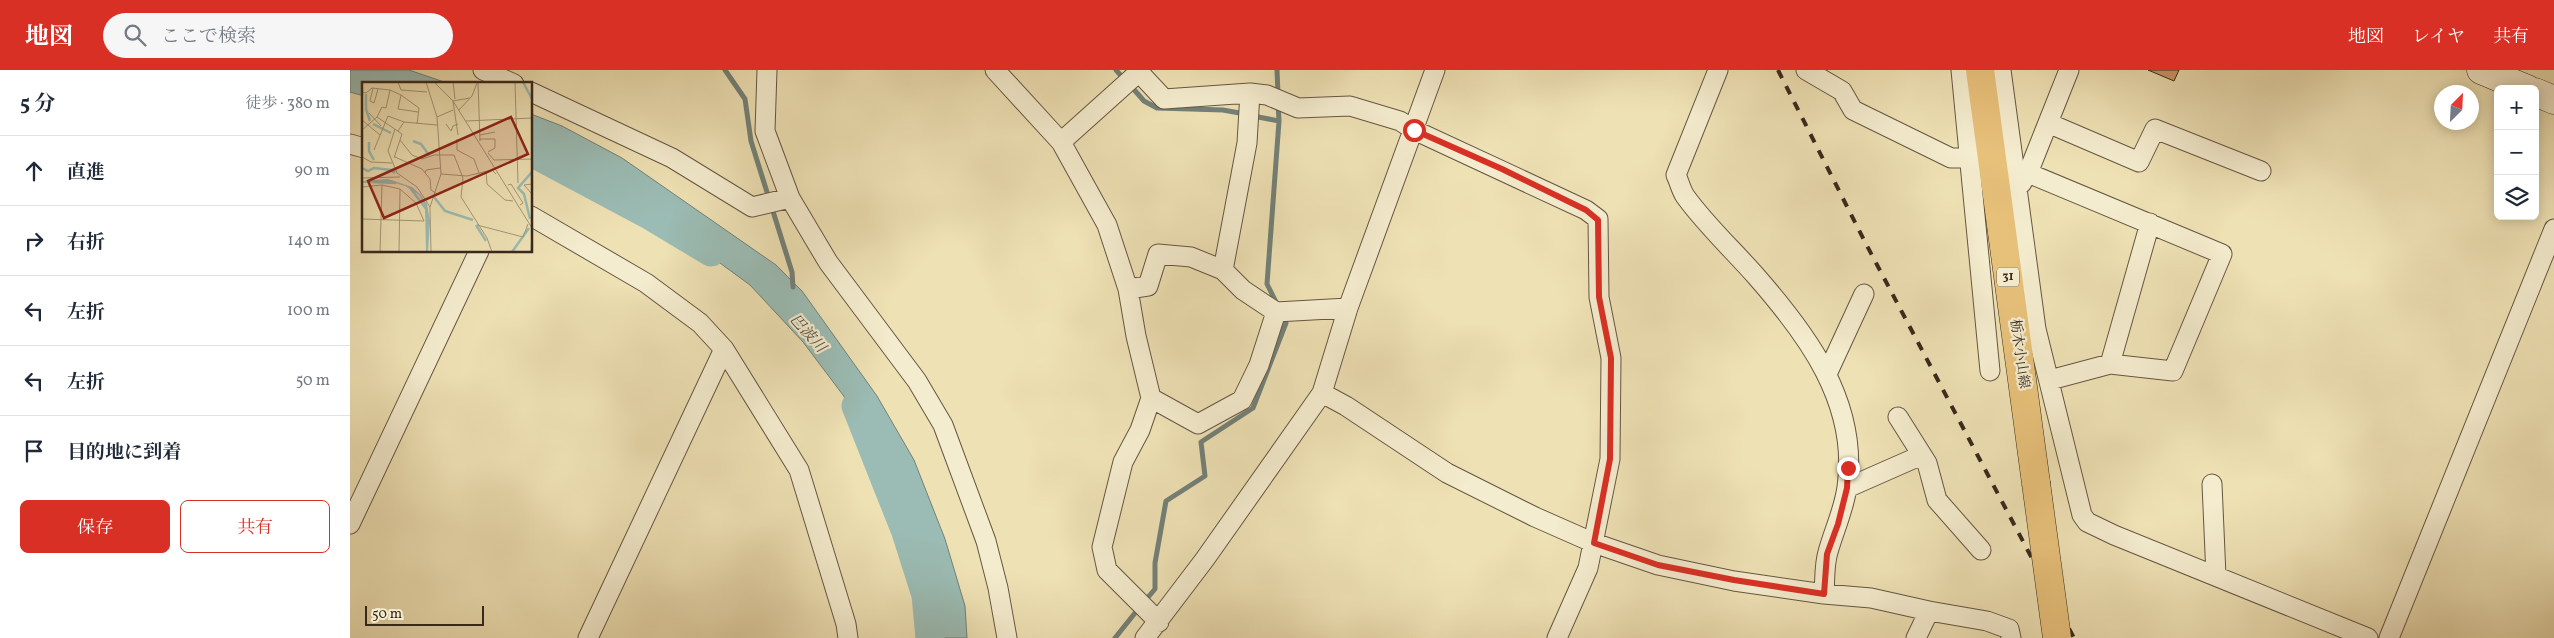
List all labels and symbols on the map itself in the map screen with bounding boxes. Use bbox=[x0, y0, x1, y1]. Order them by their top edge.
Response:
inset map bbox=[362, 82, 532, 252]
north arrow bbox=[2434, 85, 2479, 130]
route start bbox=[1403, 119, 1426, 142]
road number: 31 bbox=[1997, 268, 2019, 286]
water label: 巴波川 bbox=[784, 310, 831, 359]
street label: 栃木小山線 bbox=[2005, 318, 2033, 390]
route end bbox=[1837, 457, 1860, 480]
scale bar bbox=[365, 603, 484, 626]

